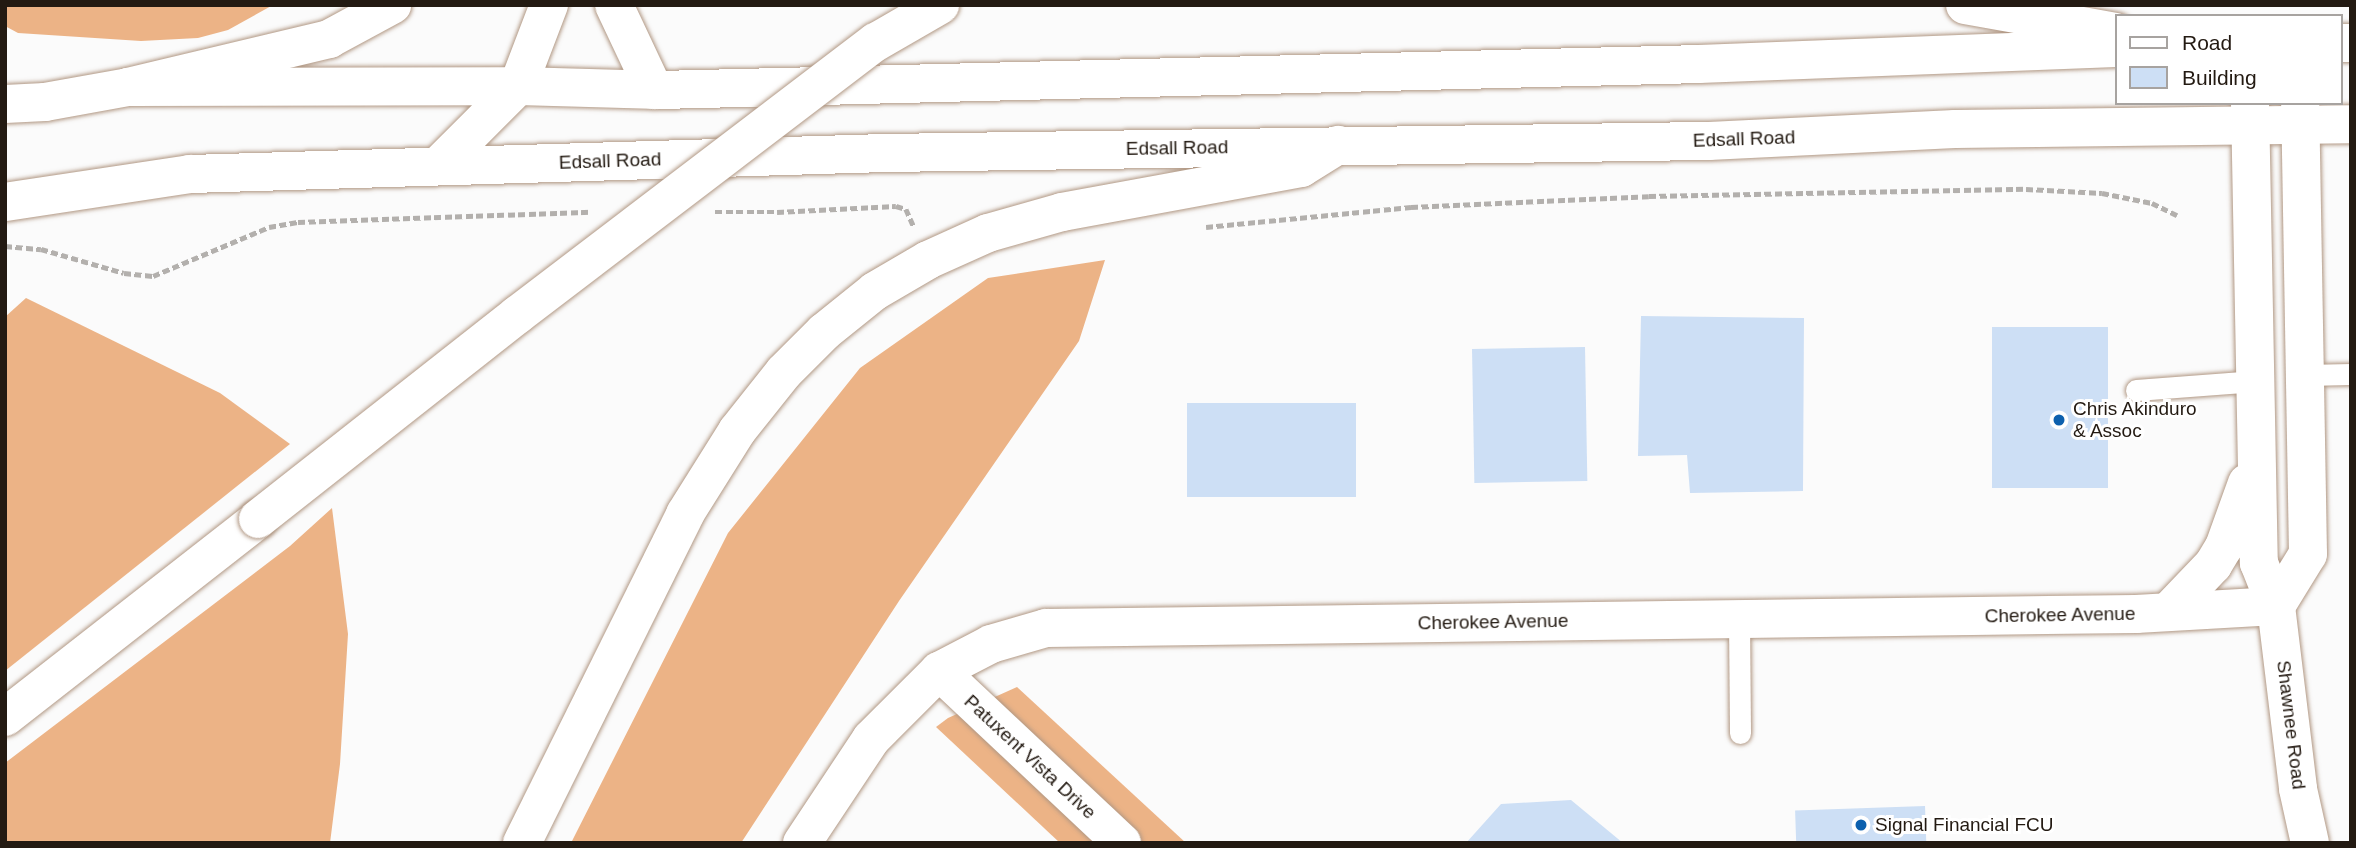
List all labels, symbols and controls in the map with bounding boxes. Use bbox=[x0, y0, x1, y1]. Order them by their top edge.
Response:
legend bbox=[2114, 14, 2342, 105]
text: Road bbox=[2182, 31, 2232, 54]
text: Building bbox=[2182, 66, 2257, 89]
street label: Edsall Road bbox=[1692, 126, 1796, 152]
street label: Edsall Road bbox=[1126, 136, 1228, 160]
street label: Edsall Road bbox=[558, 148, 662, 174]
place label: Chris Akinduro & Assoc bbox=[2073, 398, 2198, 442]
marker: Chris Akinduro & Assoc bbox=[2051, 412, 2067, 428]
street label: Cherokee Avenue bbox=[1984, 602, 2136, 628]
street label: Cherokee Avenue bbox=[1417, 609, 1569, 635]
street label: Shawnee Road bbox=[2272, 659, 2310, 791]
street label: Patuxent Vista Drive bbox=[959, 690, 1101, 824]
place label: Signal Financial FCU bbox=[1875, 814, 2053, 836]
marker: Signal Financial FCU bbox=[1853, 817, 1869, 833]

